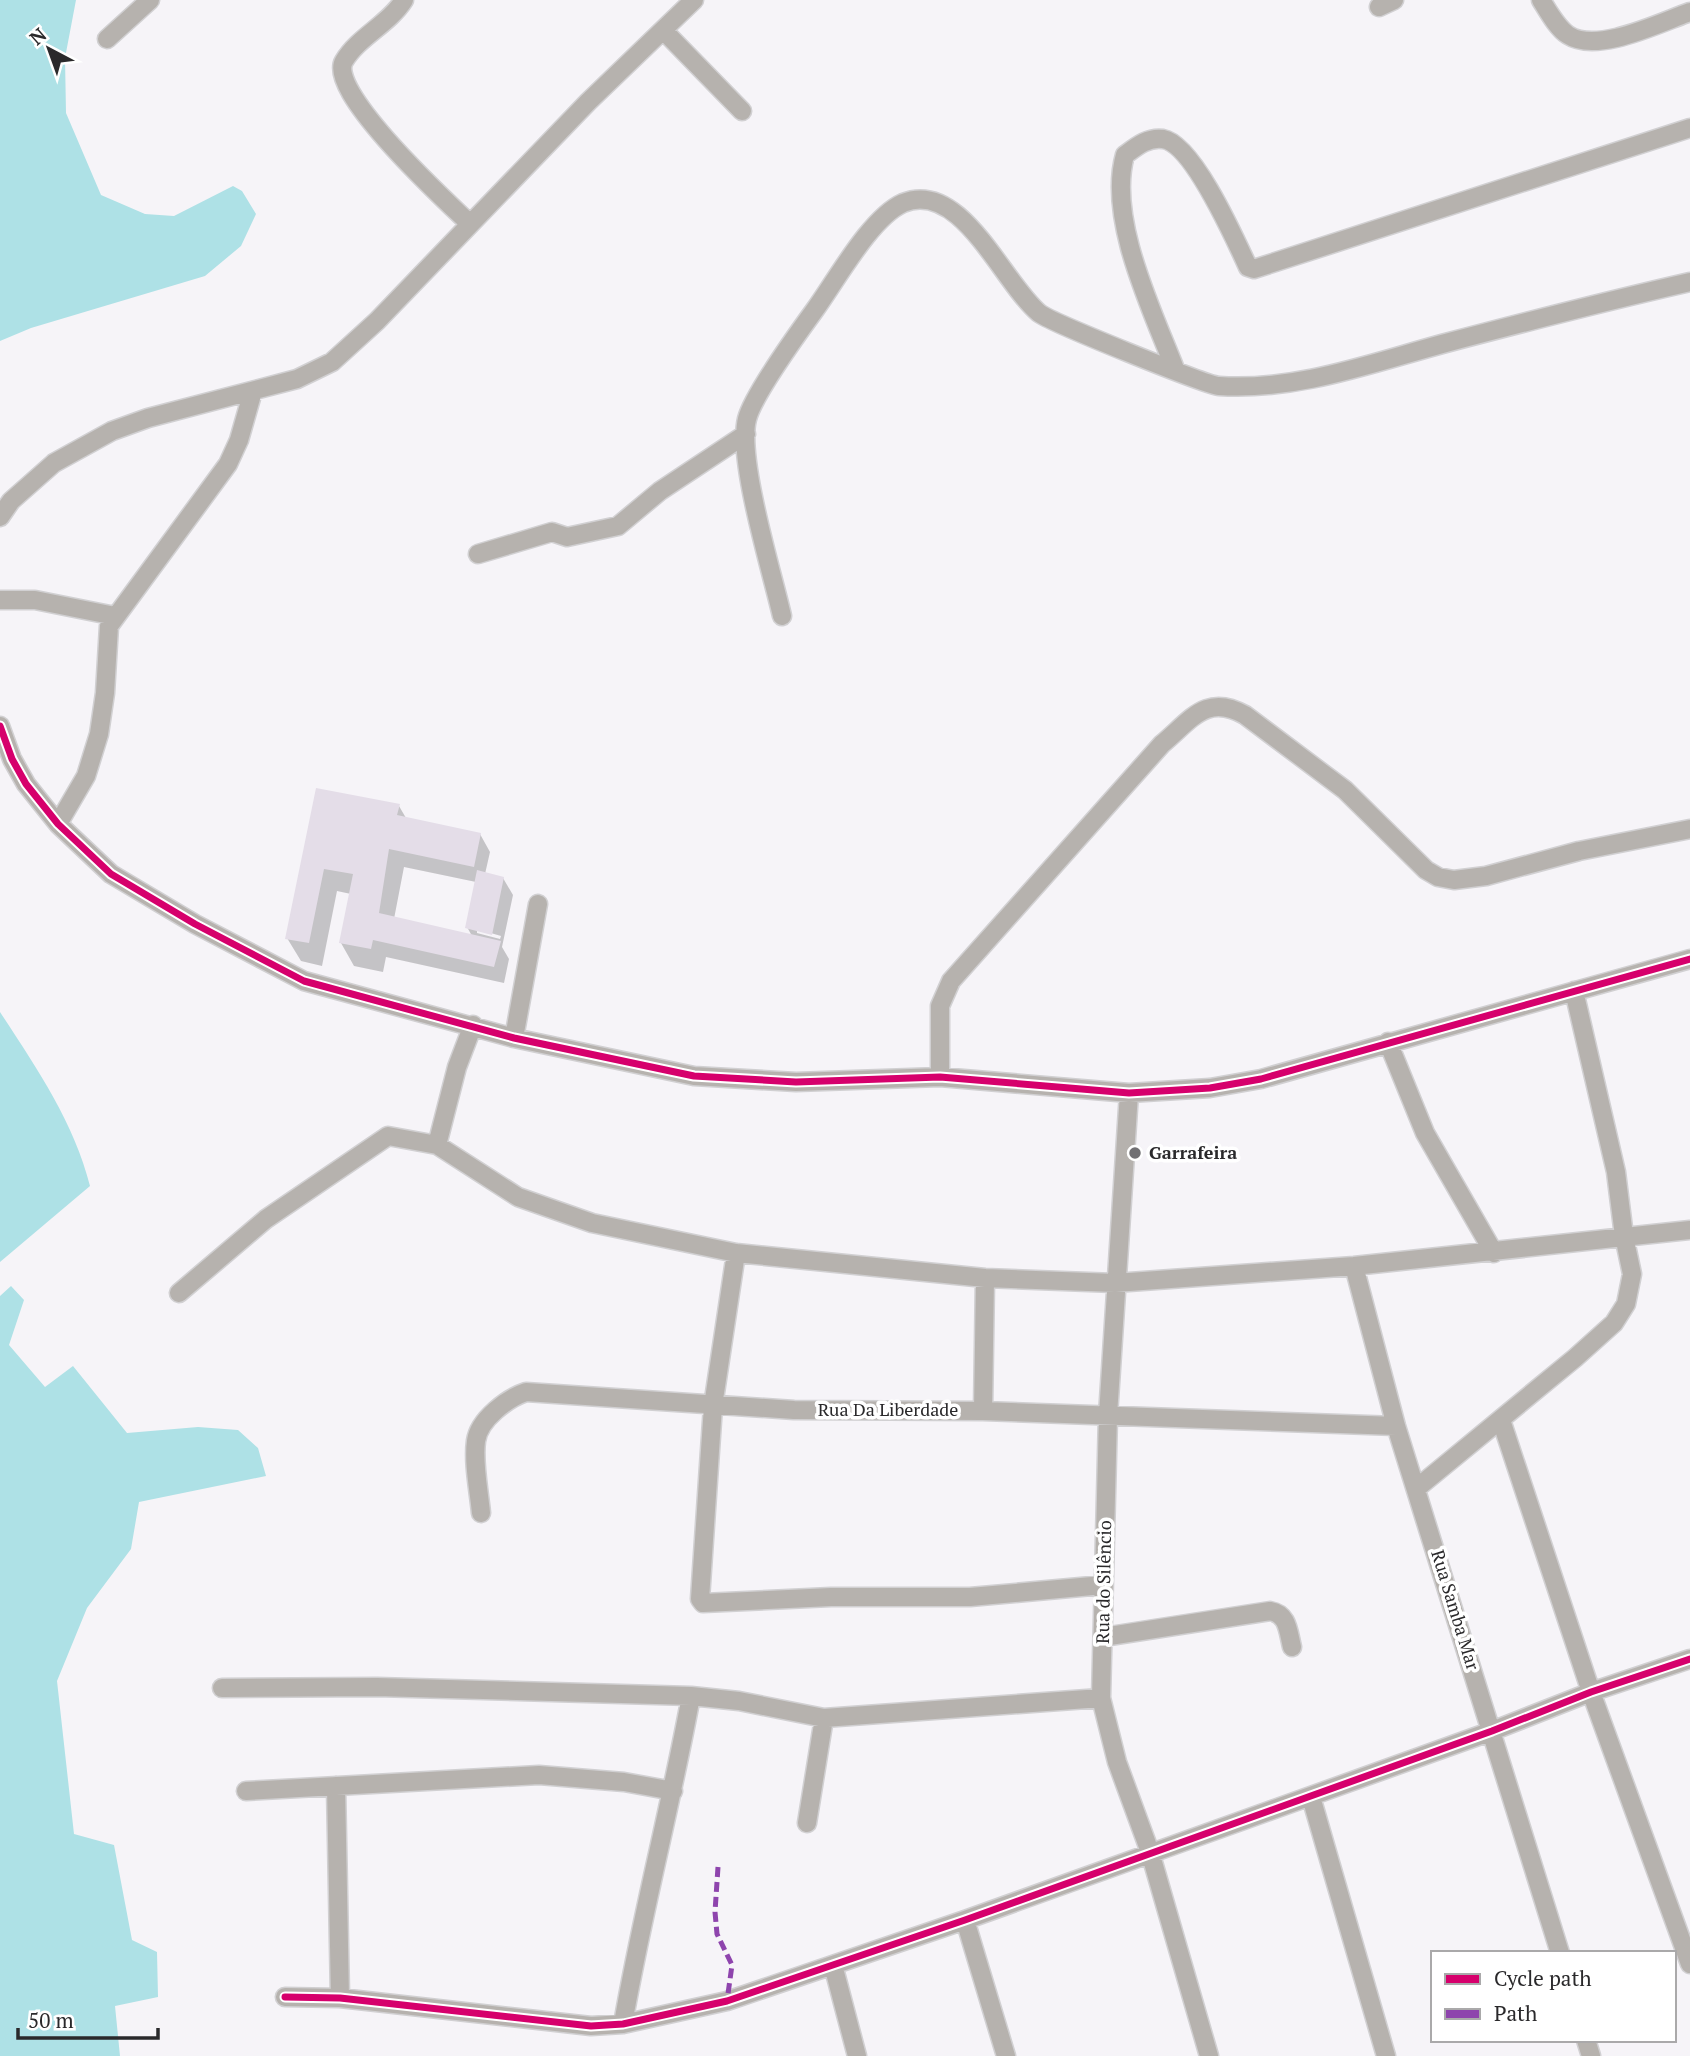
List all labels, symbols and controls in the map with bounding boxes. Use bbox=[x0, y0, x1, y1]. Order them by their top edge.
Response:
north arrow bbox=[14, 14, 84, 84]
text: N bbox=[24, 21, 52, 50]
place label: Garrafeira bbox=[1149, 1140, 1237, 1164]
marker: Garrafeira bbox=[1127, 1145, 1143, 1161]
street label: Rua Da Liberdade bbox=[818, 1397, 958, 1421]
street label: Rua do Silêncio bbox=[1090, 1520, 1116, 1644]
street label: Rua Samba Mar bbox=[1426, 1547, 1486, 1673]
legend bbox=[1431, 1951, 1676, 2042]
text: Cycle path bbox=[1494, 1964, 1592, 1992]
scale bar bbox=[18, 1996, 158, 2040]
text: Path bbox=[1494, 1999, 1537, 2027]
text: 50 m bbox=[28, 2006, 74, 2034]

